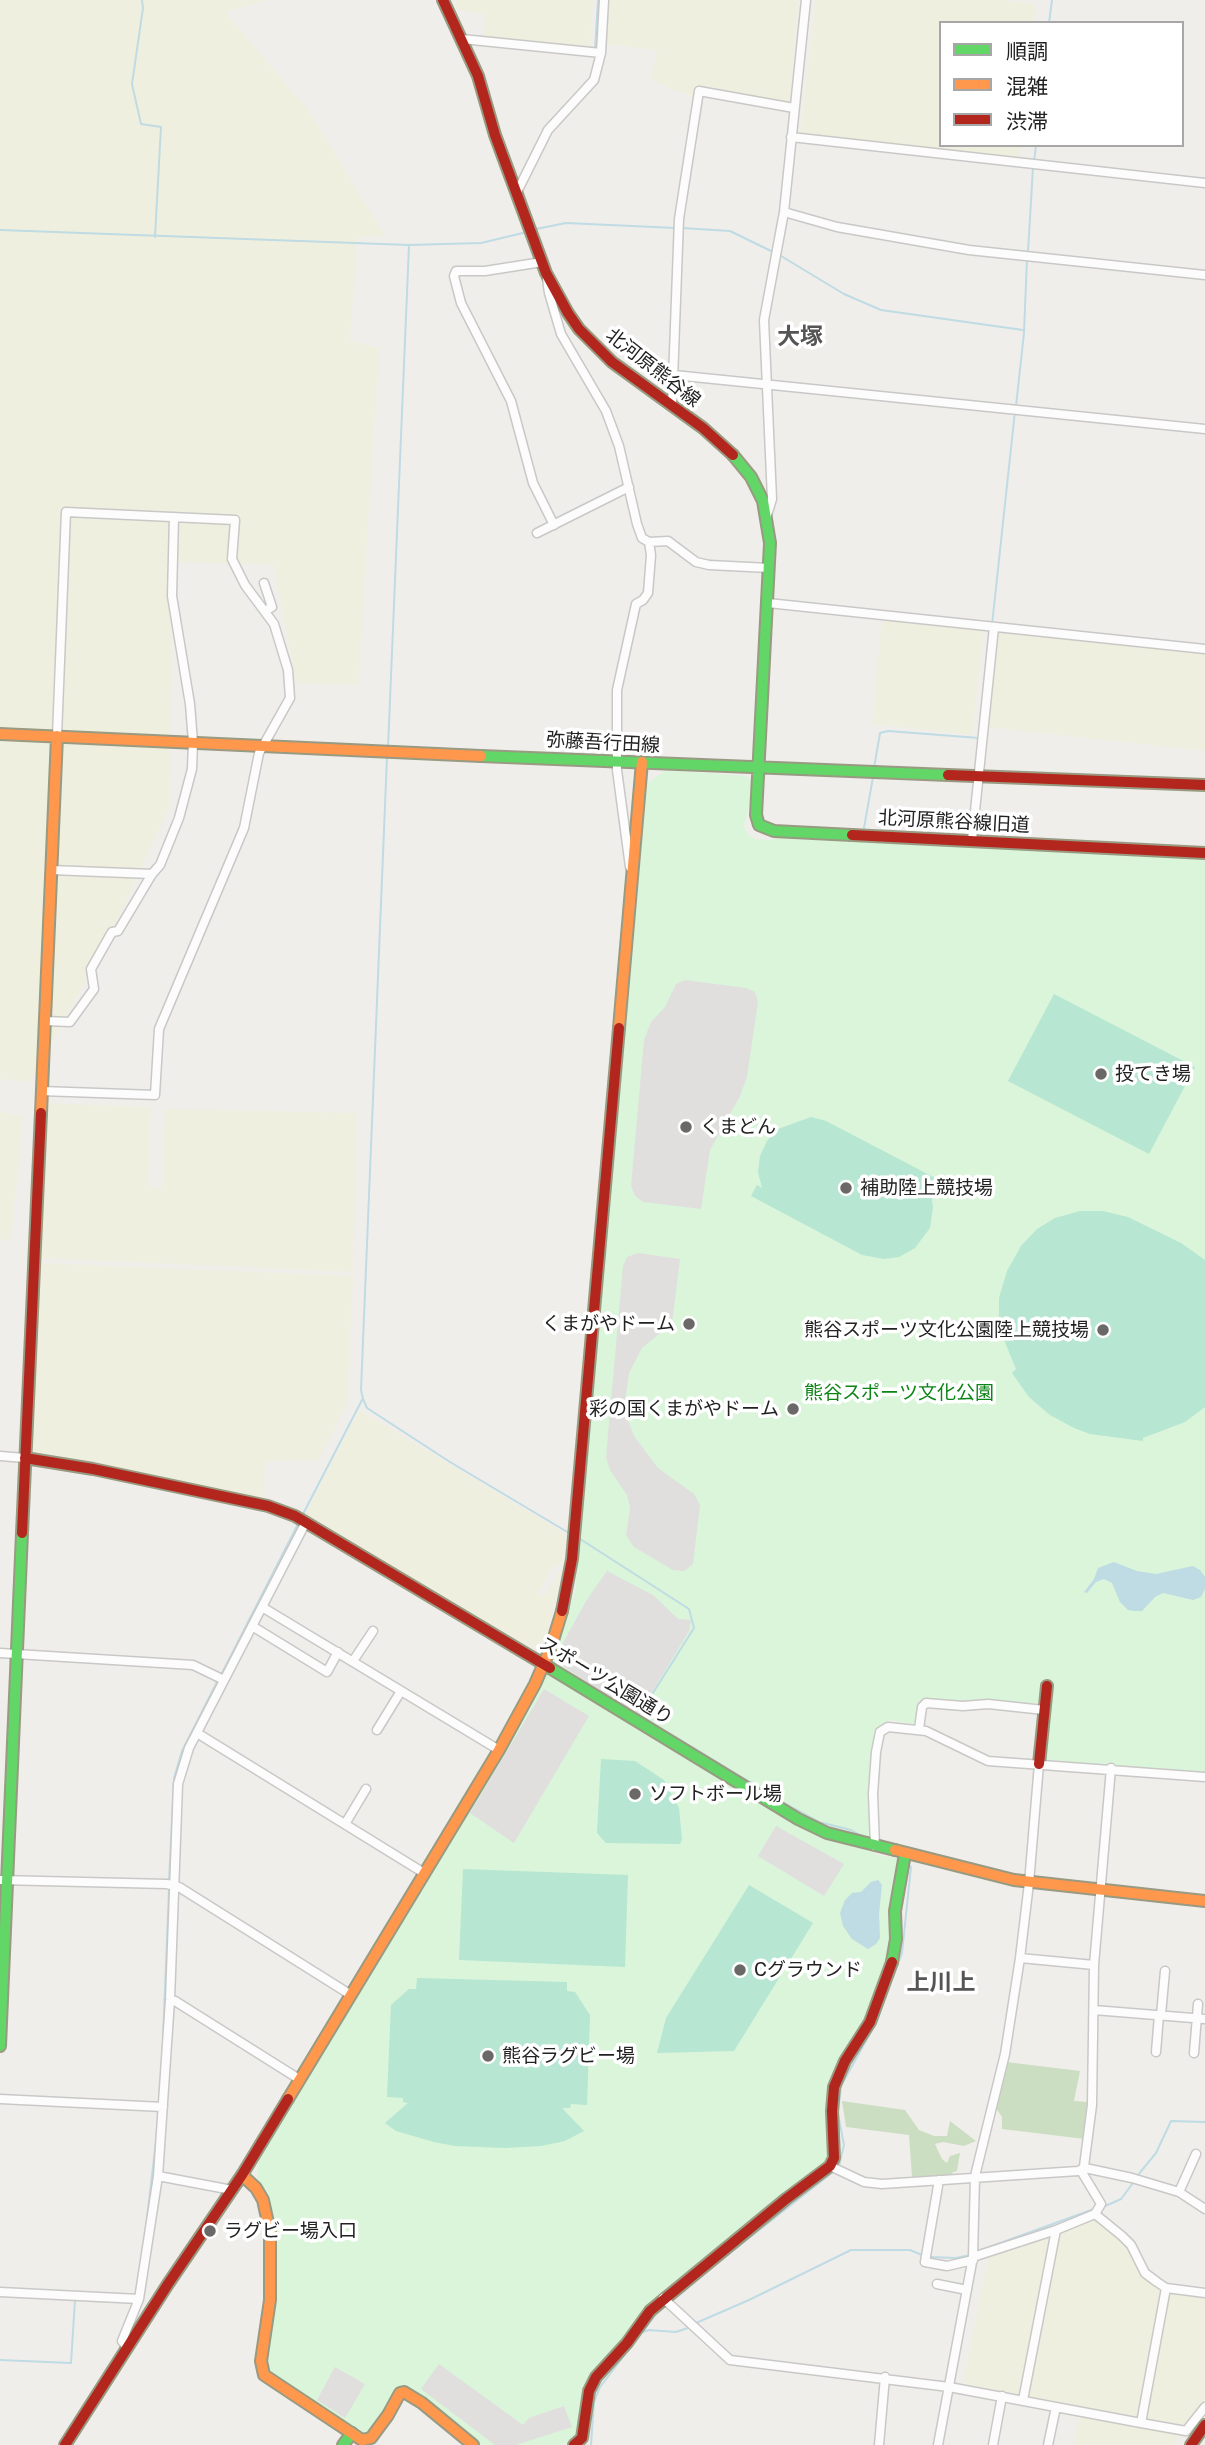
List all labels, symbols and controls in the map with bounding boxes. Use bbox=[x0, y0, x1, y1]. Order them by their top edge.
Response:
legend bbox=[939, 21, 1184, 147]
text: 順調 bbox=[1006, 39, 1048, 64]
text: 混雑 bbox=[1006, 74, 1048, 99]
text: 渋滞 bbox=[1006, 109, 1048, 134]
district label: 大塚 bbox=[777, 323, 823, 351]
street label: 北河原熊谷線 bbox=[601, 324, 705, 412]
street label: 弥藤吾行田線 bbox=[545, 729, 661, 757]
street label: 北河原熊谷線旧道 bbox=[878, 807, 1030, 837]
place label: 投てき場 bbox=[1115, 1063, 1191, 1085]
marker: 投てき場 bbox=[1093, 1066, 1109, 1082]
place label: くまどん bbox=[700, 1116, 776, 1138]
marker: くまどん bbox=[678, 1119, 694, 1135]
place label: 補助陸上競技場 bbox=[860, 1177, 993, 1199]
marker: 補助陸上競技場 bbox=[838, 1180, 854, 1196]
place label: くまがやドーム bbox=[542, 1313, 675, 1335]
marker: くまがやドーム bbox=[681, 1316, 697, 1332]
place label: 熊谷スポーツ文化公園陸上競技場 bbox=[804, 1319, 1089, 1341]
marker: 熊谷スポーツ文化公園陸上競技場 bbox=[1095, 1322, 1111, 1338]
park label: 熊谷スポーツ文化公園 bbox=[804, 1382, 994, 1404]
place label: 彩の国くまがやドーム bbox=[589, 1398, 779, 1420]
marker: 彩の国くまがやドーム bbox=[785, 1401, 801, 1417]
street label: スポーツ公園通り bbox=[535, 1632, 677, 1730]
place label: ソフトボール場 bbox=[649, 1783, 782, 1805]
marker: ソフトボール場 bbox=[627, 1786, 643, 1802]
place label: Cグラウンド bbox=[754, 1959, 862, 1981]
marker: Cグラウンド bbox=[732, 1962, 748, 1978]
district label: 上川上 bbox=[907, 1969, 975, 1997]
place label: 熊谷ラグビー場 bbox=[502, 2045, 635, 2067]
marker: 熊谷ラグビー場 bbox=[480, 2048, 496, 2064]
place label: ラグビー場入口 bbox=[224, 2220, 357, 2242]
marker: ラグビー場入口 bbox=[202, 2223, 218, 2239]

